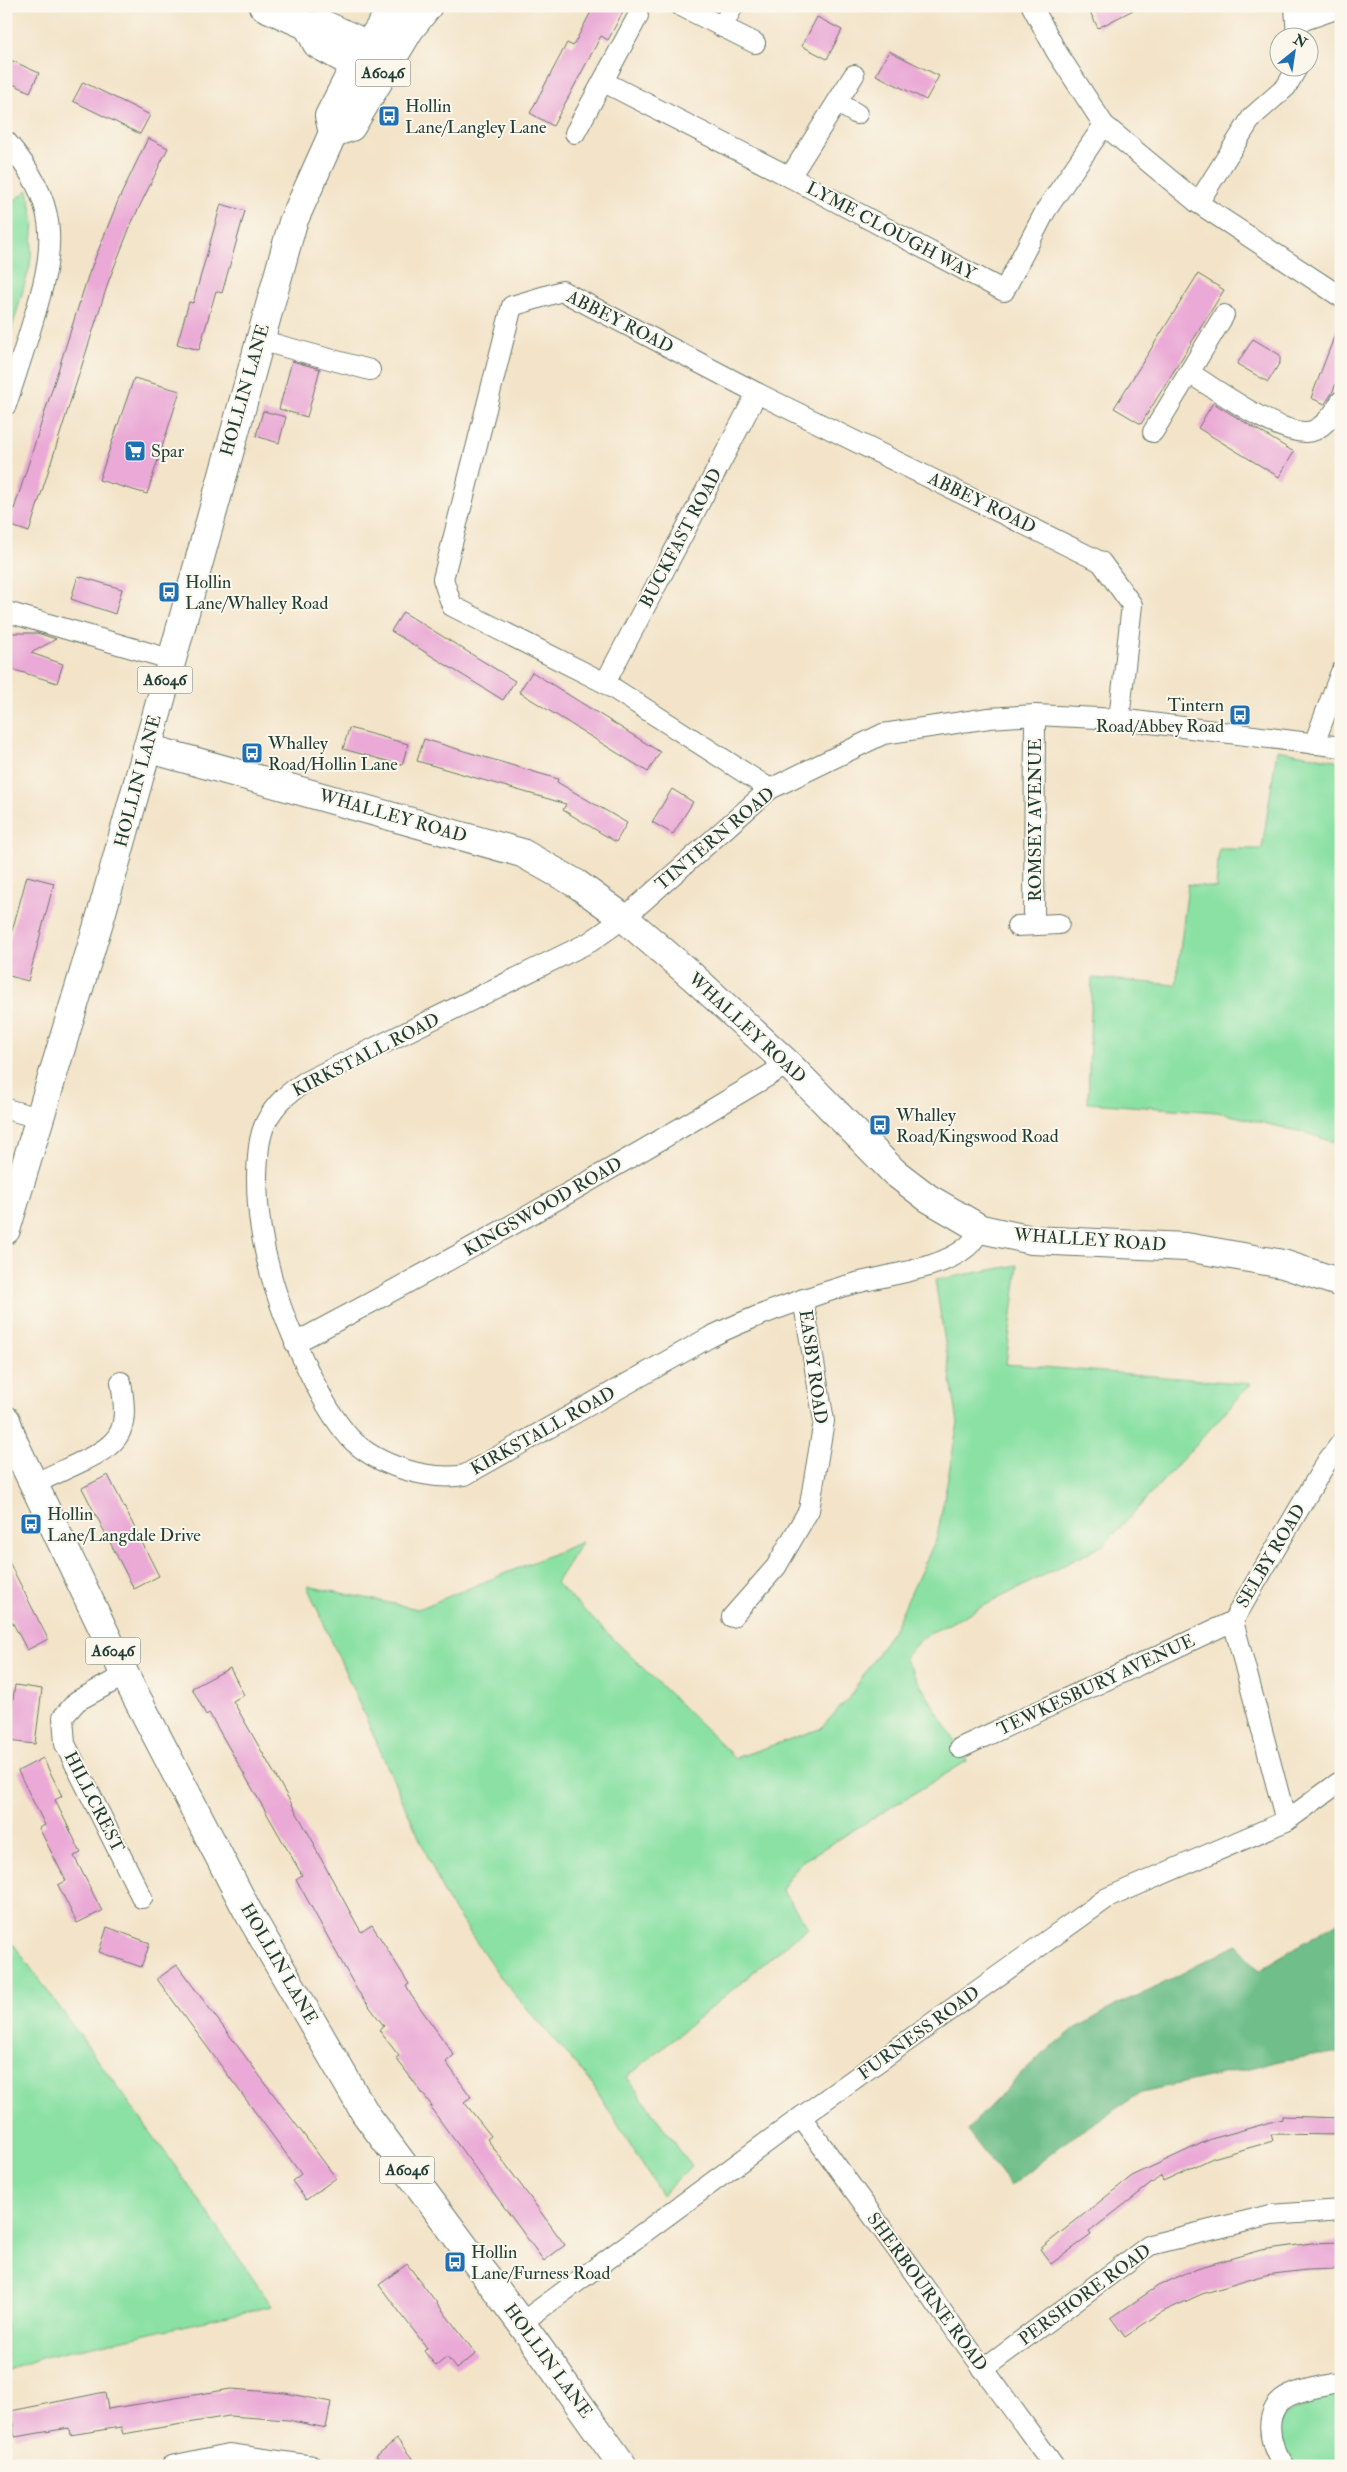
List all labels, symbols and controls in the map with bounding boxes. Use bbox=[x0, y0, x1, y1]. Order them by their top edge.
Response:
north arrow bbox=[1270, 28, 1320, 78]
text: N bbox=[1290, 30, 1310, 52]
road number: A6046 bbox=[356, 59, 410, 86]
place label: Hollin Lane/Langley Lane bbox=[405, 95, 547, 139]
bus stop icon: Hollin Lane/Langley Lane bbox=[377, 104, 401, 128]
street label: LYME CLOUGH WAY bbox=[802, 177, 980, 286]
street label: ABBEY ROAD bbox=[562, 285, 677, 359]
street label: HOLLIN LANE bbox=[215, 321, 275, 459]
supermarket icon: Spar bbox=[123, 439, 147, 463]
place label: Spar bbox=[151, 440, 185, 463]
street label: BUCKFAST ROAD bbox=[635, 464, 727, 612]
street label: ABBEY ROAD bbox=[923, 467, 1040, 539]
place label: Hollin Lane/Whalley Road bbox=[185, 571, 328, 615]
bus stop icon: Hollin Lane/Whalley Road bbox=[157, 580, 181, 604]
road number: A6046 bbox=[138, 666, 192, 694]
place label: Tintern Road/Abbey Road bbox=[1096, 694, 1224, 738]
bus stop icon: Tintern Road/Abbey Road bbox=[1228, 703, 1252, 727]
street label: HOLLIN LANE bbox=[109, 712, 167, 850]
place label: Whalley Road/Hollin Lane bbox=[267, 732, 398, 776]
street label: ROMSEY AVENUE bbox=[1024, 738, 1047, 902]
bus stop icon: Whalley Road/Hollin Lane bbox=[240, 741, 264, 765]
street label: TINTERN ROAD bbox=[651, 782, 779, 896]
street label: WHALLEY ROAD bbox=[315, 784, 470, 848]
street label: WHALLEY ROAD bbox=[683, 967, 811, 1088]
street label: KIRKSTALL ROAD bbox=[288, 1008, 444, 1102]
place label: Whalley Road/Kingswood Road bbox=[895, 1104, 1059, 1148]
bus stop icon: Whalley Road/Kingswood Road bbox=[868, 1113, 892, 1137]
street label: KINGSWOOD ROAD bbox=[460, 1152, 626, 1262]
street label: WHALLEY ROAD bbox=[1012, 1223, 1167, 1257]
street label: EASBY ROAD bbox=[794, 1308, 832, 1426]
street label: KIRKSTALL ROAD bbox=[466, 1382, 620, 1480]
street label: SELBY ROAD bbox=[1231, 1500, 1311, 1612]
place label: Hollin Lane/Langdale Drive bbox=[47, 1503, 201, 1547]
bus stop icon: Hollin Lane/Langdale Drive bbox=[19, 1512, 43, 1536]
street label: TEWKESBURY AVENUE bbox=[993, 1629, 1199, 1741]
road number: A6046 bbox=[86, 1638, 140, 1664]
street label: HILLCREST bbox=[59, 1748, 130, 1857]
street label: HOLLIN LANE bbox=[235, 1899, 323, 2029]
street label: FURNESS ROAD bbox=[853, 1981, 985, 2085]
road number: A6046 bbox=[380, 2156, 434, 2184]
street label: SHERBOURNE ROAD bbox=[862, 2208, 992, 2376]
street label: PERSHORE ROAD bbox=[1014, 2239, 1156, 2351]
place label: Hollin Lane/Furness Road bbox=[471, 2241, 611, 2285]
bus stop icon: Hollin Lane/Furness Road bbox=[443, 2250, 467, 2274]
street label: HOLLIN LANE bbox=[499, 2299, 597, 2423]

